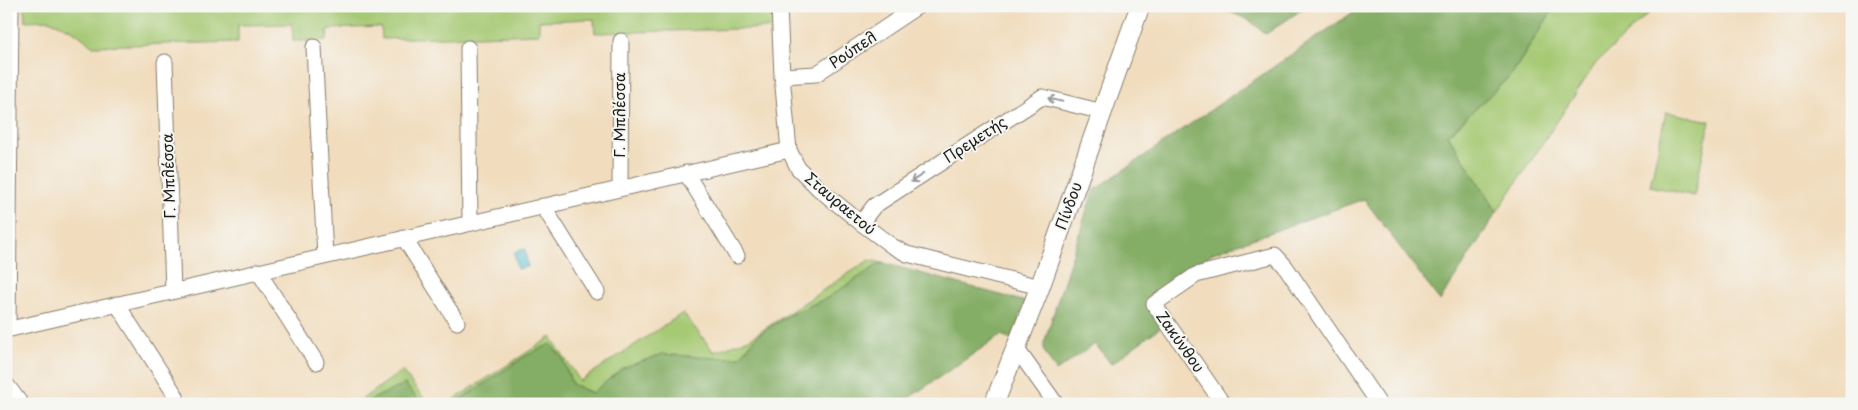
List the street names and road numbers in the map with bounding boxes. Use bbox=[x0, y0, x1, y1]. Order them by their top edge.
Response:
street label: Ρούπελ bbox=[824, 24, 881, 73]
street label: Γ. Μπλέσσα bbox=[607, 72, 630, 158]
street label: Πρεμετής bbox=[938, 109, 1011, 168]
street label: Γ. Μπλέσσα bbox=[155, 133, 180, 219]
street label: Σταυραετού bbox=[800, 166, 882, 239]
street label: Πίνδου bbox=[1048, 178, 1087, 233]
street label: Ζακύνθου bbox=[1152, 306, 1211, 377]

